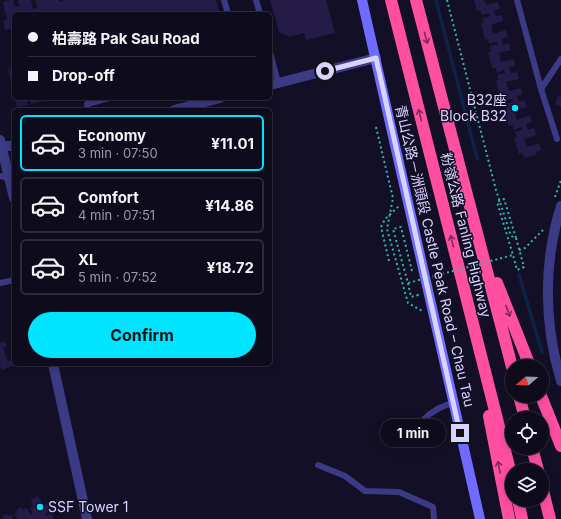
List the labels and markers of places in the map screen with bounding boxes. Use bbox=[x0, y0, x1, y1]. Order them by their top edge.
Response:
place label: B32座 Block B32 bbox=[440, 91, 507, 124]
marker: B32座 Block B32 bbox=[510, 103, 520, 113]
place label: SSF Tower 1 bbox=[48, 498, 129, 515]
marker: SSF Tower 1 bbox=[35, 502, 45, 512]

